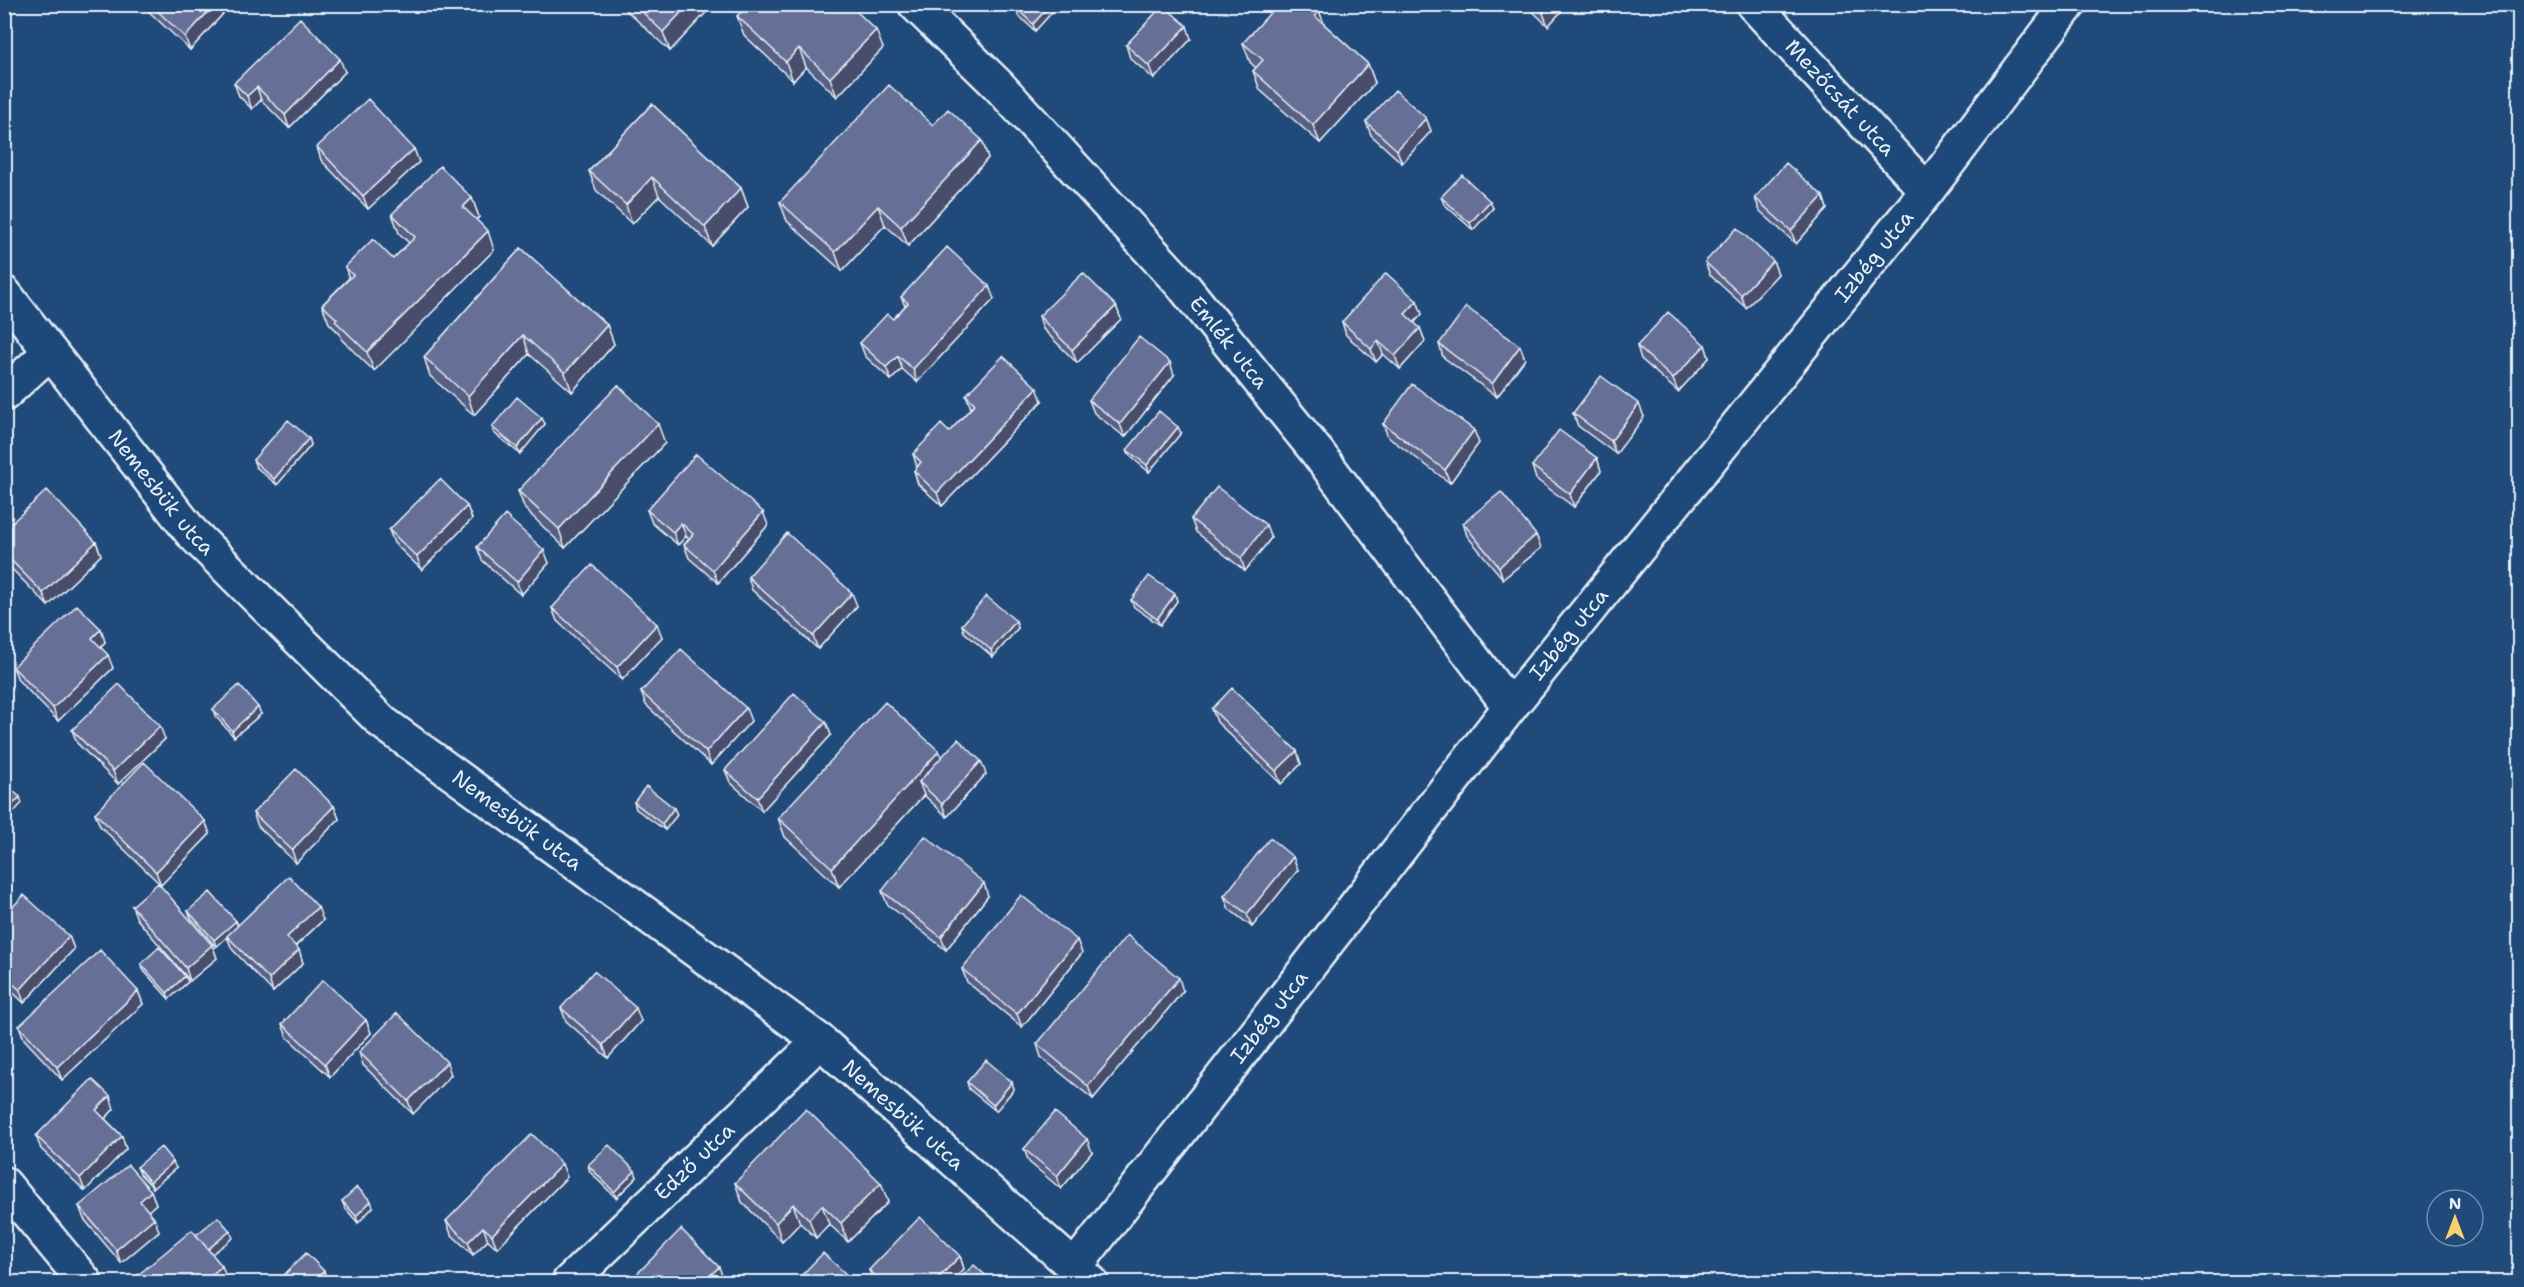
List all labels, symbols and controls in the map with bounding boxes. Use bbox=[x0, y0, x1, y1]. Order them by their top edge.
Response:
street label: Mezőcsát utca bbox=[1779, 33, 1901, 162]
street label: Izbég utca bbox=[1828, 204, 1920, 308]
street label: Emlék utca bbox=[1183, 290, 1275, 395]
street label: Nemesbük utca bbox=[102, 424, 221, 562]
street label: Izbég utca bbox=[1523, 582, 1615, 686]
street label: Nemesbük utca bbox=[446, 764, 588, 877]
street label: Izbég utca bbox=[1224, 964, 1314, 1069]
street label: Nemesbük utca bbox=[836, 1053, 970, 1177]
street label: Edző utca bbox=[648, 1116, 741, 1207]
north arrow bbox=[2425, 1188, 2485, 1248]
text: N bbox=[2449, 1193, 2461, 1214]

